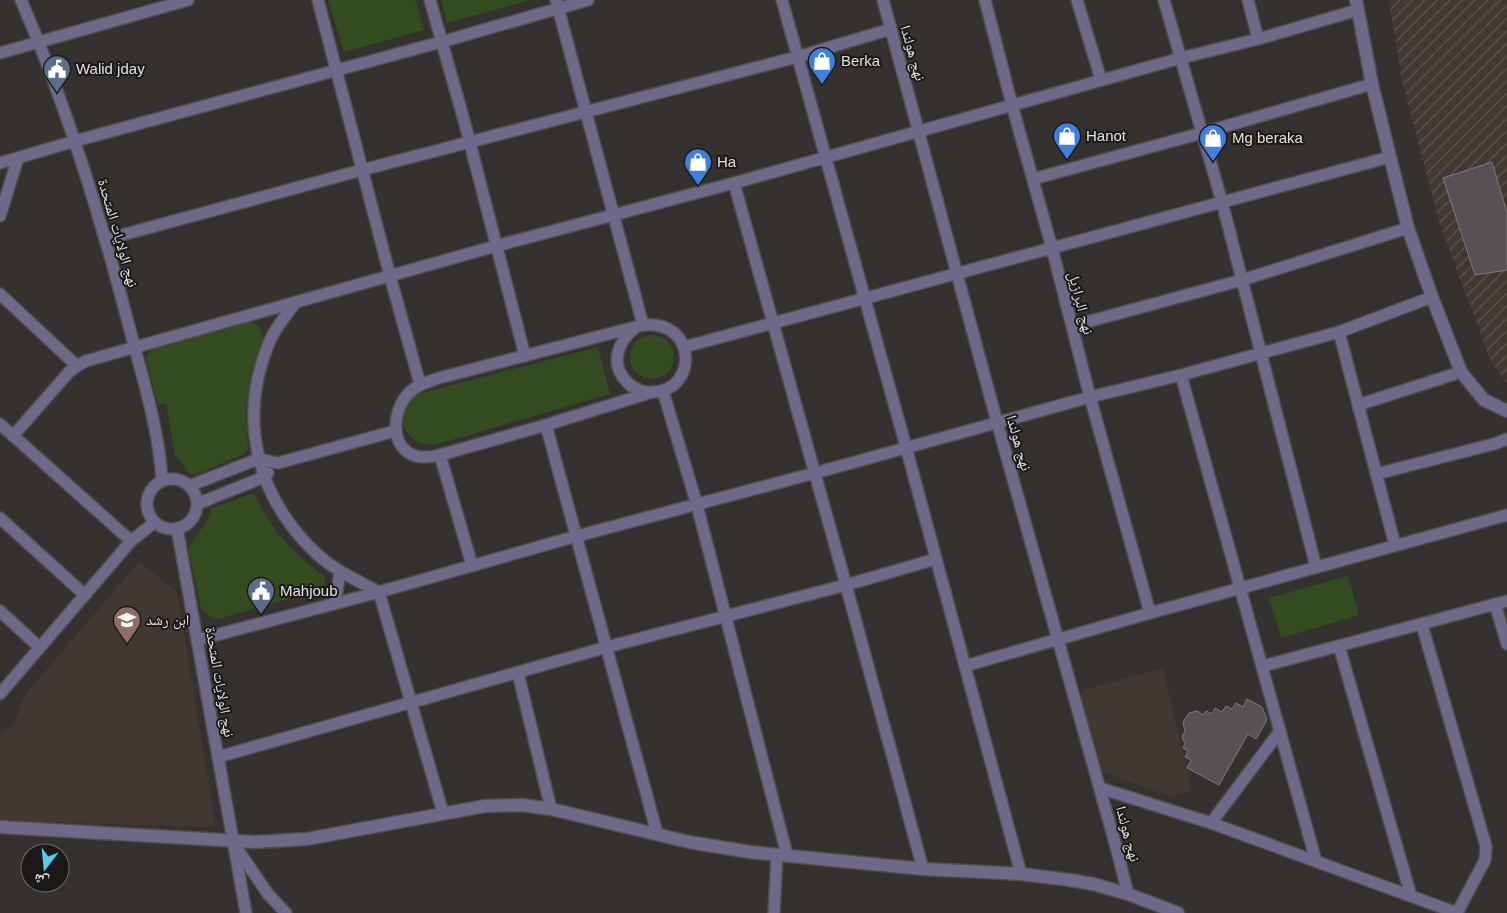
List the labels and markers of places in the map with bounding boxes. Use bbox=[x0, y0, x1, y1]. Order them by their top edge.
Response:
shop icon: Berka bbox=[807, 46, 837, 85]
place label: Berka bbox=[841, 52, 881, 69]
public building icon: Walid jday bbox=[42, 54, 72, 93]
place label: Walid jday bbox=[76, 60, 145, 77]
shop icon: Hanot bbox=[1052, 121, 1082, 160]
shop icon: Mg beraka bbox=[1198, 123, 1228, 162]
place label: Hanot bbox=[1086, 127, 1127, 144]
place label: Mg beraka bbox=[1232, 129, 1304, 146]
shop icon: Ha bbox=[683, 147, 713, 186]
place label: Ha bbox=[717, 153, 737, 170]
public building icon: Mahjoub bbox=[246, 576, 276, 615]
place label: Mahjoub bbox=[280, 582, 338, 599]
school or university icon: ابن رشد bbox=[112, 605, 142, 644]
place label: ابن رشد bbox=[146, 611, 189, 630]

